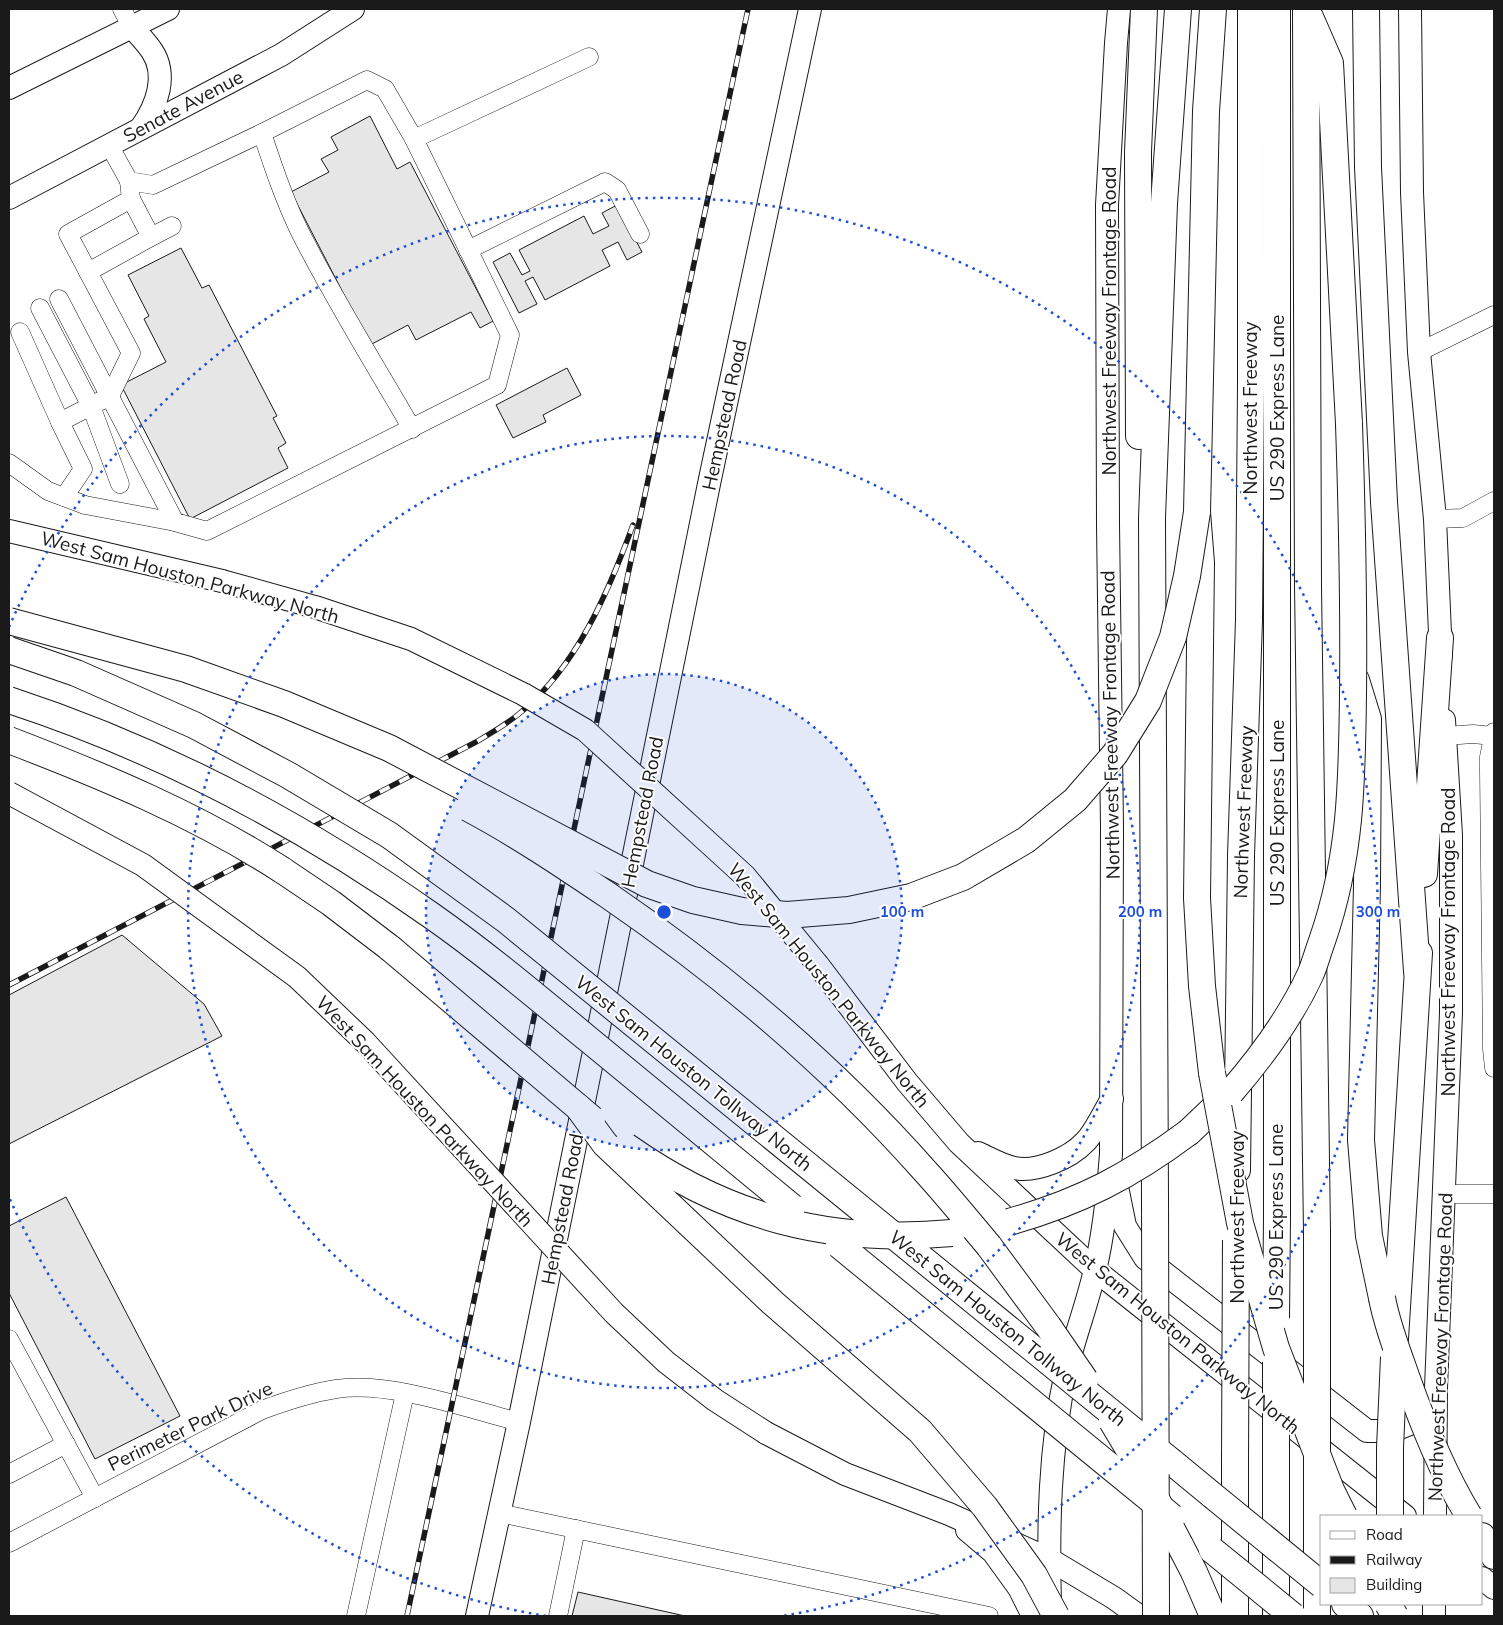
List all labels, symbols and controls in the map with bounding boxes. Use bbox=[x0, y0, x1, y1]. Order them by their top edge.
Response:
street label: Senate Avenue bbox=[119, 64, 247, 148]
street label: Northwest Freeway Frontage Road bbox=[1097, 167, 1121, 475]
street label: US 290 Express Lane bbox=[1265, 315, 1289, 501]
street label: Northwest Freeway bbox=[1238, 321, 1262, 495]
street label: Hempstead Road bbox=[696, 337, 752, 493]
street label: West Sam Houston Parkway North bbox=[38, 526, 342, 628]
street label: Northwest Freeway Frontage Road bbox=[1095, 570, 1125, 880]
street label: US 290 Express Lane bbox=[1265, 720, 1289, 906]
street label: Northwest Freeway bbox=[1228, 725, 1258, 899]
street label: Hempstead Road bbox=[616, 734, 668, 890]
street label: Northwest Freeway Frontage Road bbox=[1436, 788, 1460, 1096]
street label: West Sam Houston Parkway North bbox=[723, 858, 935, 1112]
text: 100 m bbox=[880, 902, 924, 921]
text: 200 m bbox=[1118, 902, 1162, 921]
text: 300 m bbox=[1356, 902, 1400, 921]
centre of rings bbox=[655, 903, 673, 921]
street label: West Sam Houston Tollway North bbox=[571, 970, 817, 1176]
street label: West Sam Houston Parkway North bbox=[311, 990, 539, 1232]
street label: US 290 Express Lane bbox=[1264, 1124, 1288, 1310]
street label: Northwest Freeway bbox=[1225, 1130, 1249, 1304]
street label: Hempstead Road bbox=[536, 1131, 588, 1287]
street label: Northwest Freeway Frontage Road bbox=[1423, 1192, 1457, 1502]
street label: West Sam Houston Tollway North bbox=[885, 1225, 1131, 1431]
street label: West Sam Houston Parkway North bbox=[1051, 1227, 1305, 1439]
street label: Perimeter Park Drive bbox=[104, 1376, 276, 1476]
legend bbox=[1320, 1515, 1483, 1605]
text: Road bbox=[1366, 1525, 1403, 1544]
text: Railway bbox=[1366, 1550, 1422, 1569]
text: Building bbox=[1366, 1575, 1422, 1594]

